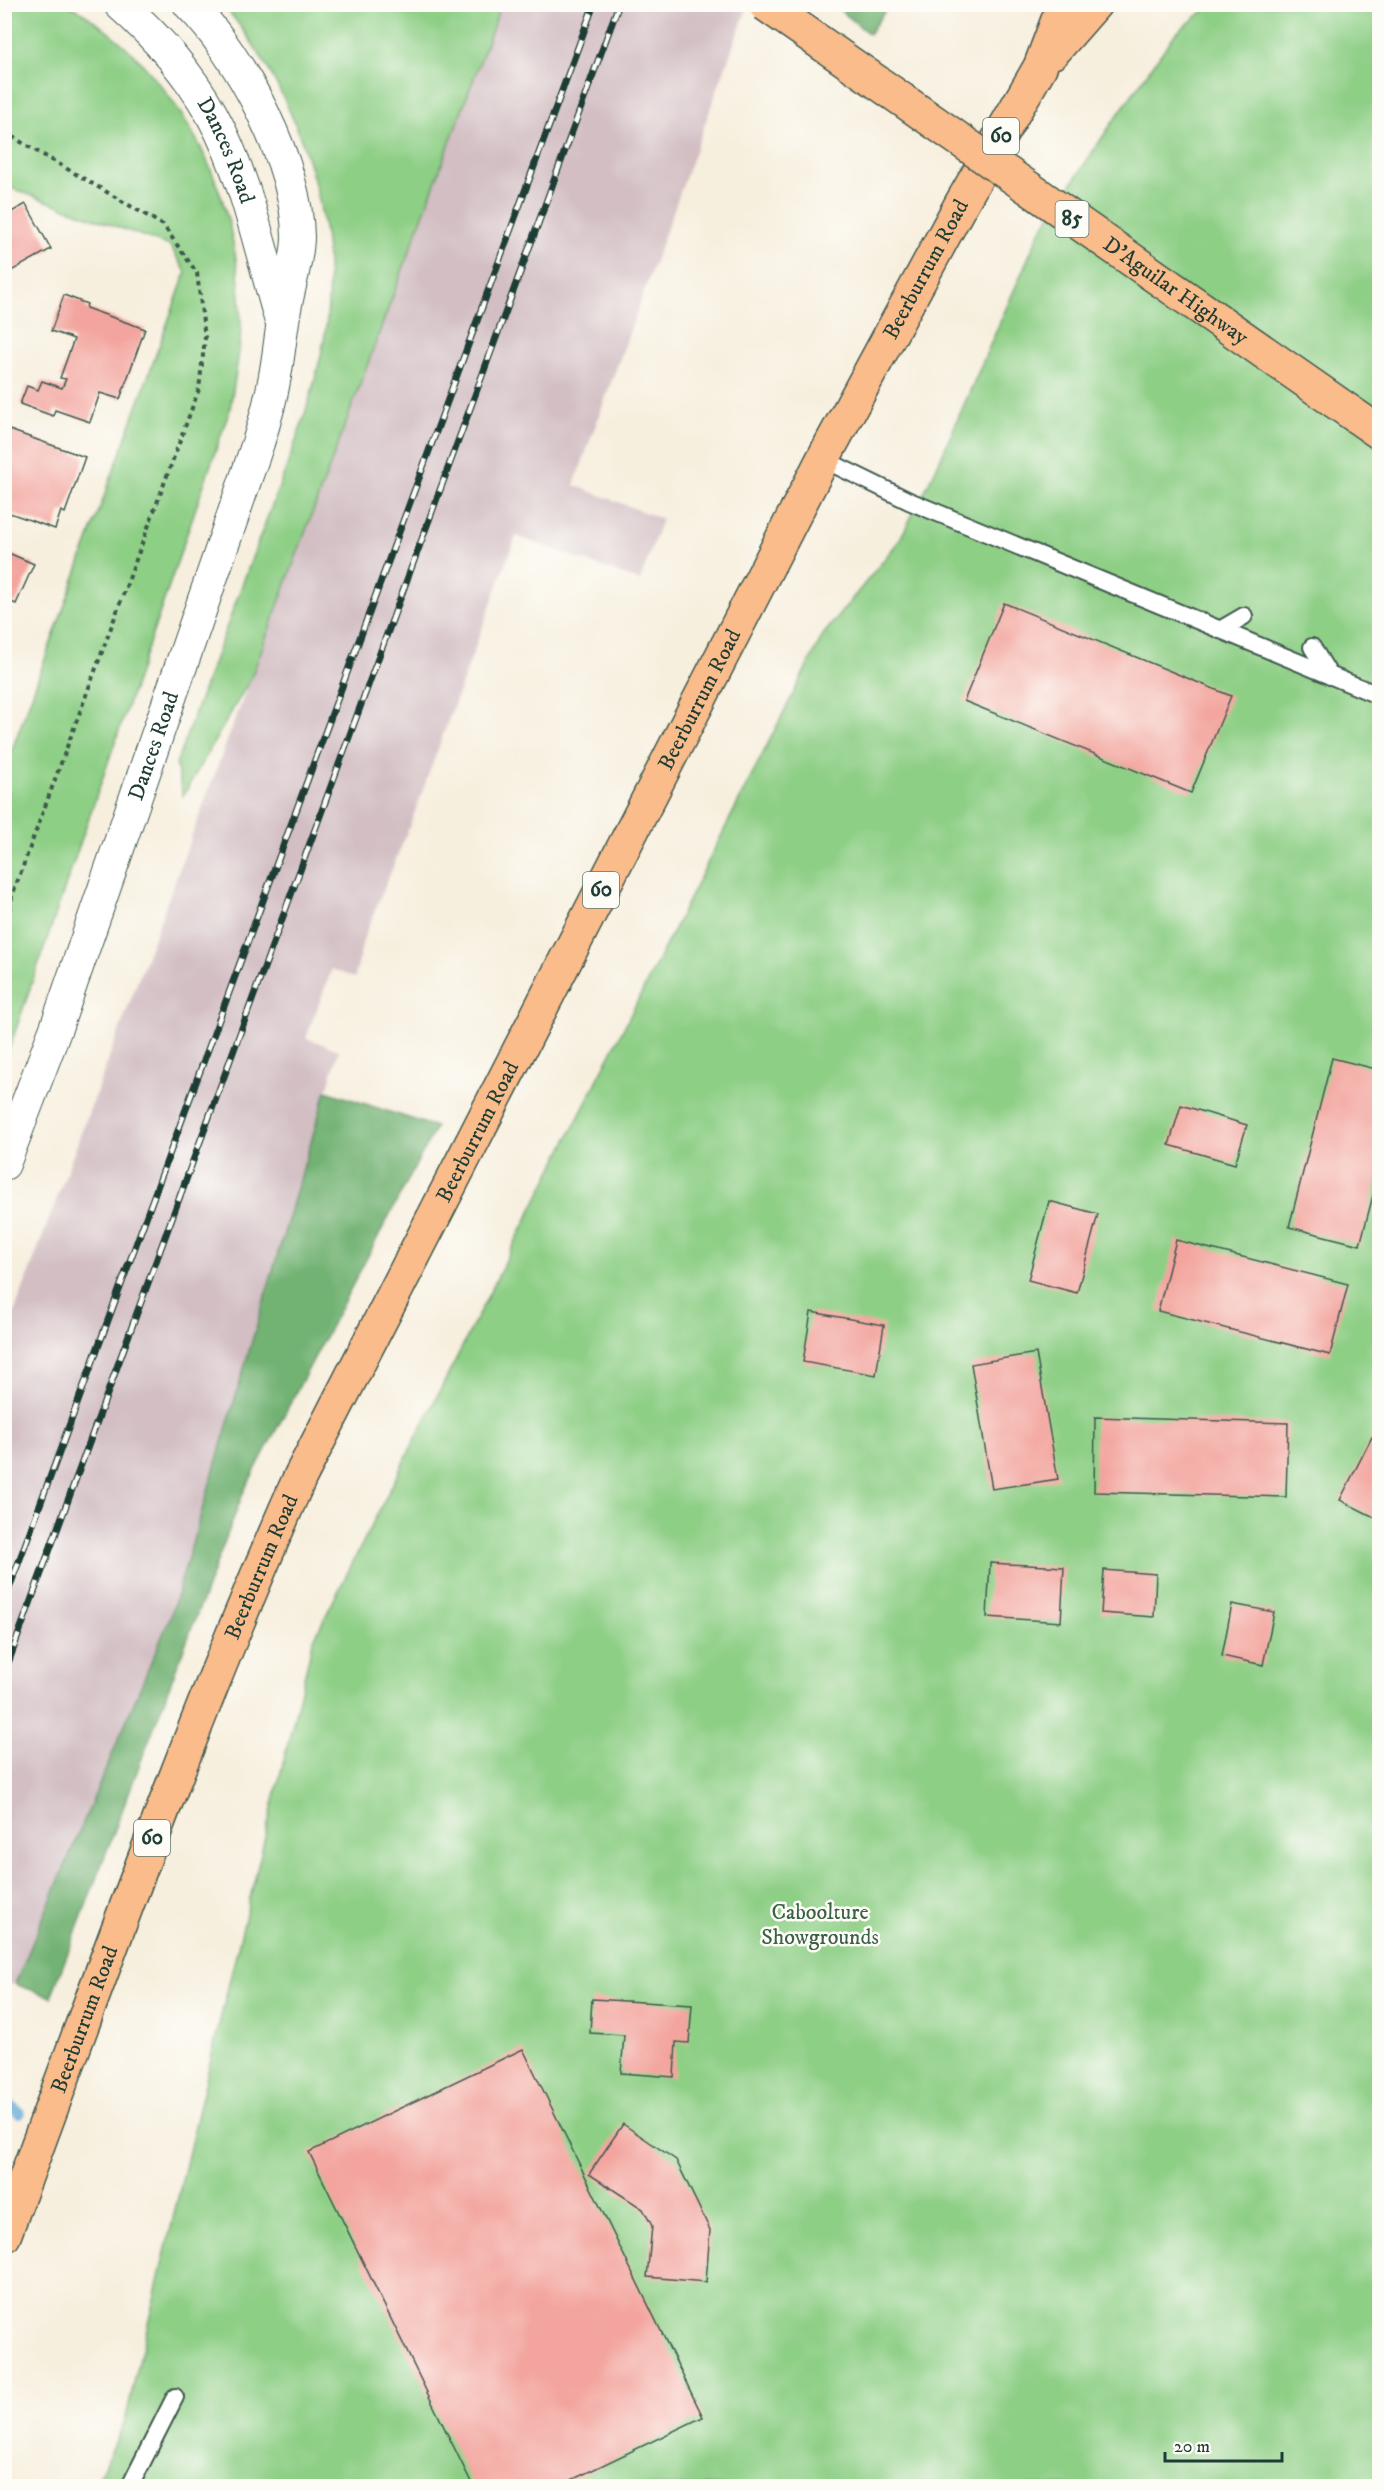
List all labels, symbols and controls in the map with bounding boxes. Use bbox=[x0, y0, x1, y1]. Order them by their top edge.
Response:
street label: Dances Road bbox=[191, 92, 261, 207]
road number: 60 bbox=[983, 118, 1019, 154]
street label: Beerburrum Road bbox=[877, 195, 974, 344]
road number: 85 bbox=[1056, 201, 1088, 237]
street label: D'Aguilar Highway bbox=[1098, 231, 1254, 351]
street label: Beerburrum Road bbox=[652, 624, 747, 775]
street label: Dances Road bbox=[122, 688, 185, 804]
road number: 60 bbox=[583, 872, 619, 908]
street label: Beerburrum Road bbox=[430, 1057, 525, 1207]
street label: Beerburrum Road bbox=[219, 1490, 304, 1643]
road number: 60 bbox=[134, 1820, 170, 1856]
park label: Caboolture Showgrounds bbox=[761, 1899, 879, 1951]
street label: Beerburrum Road bbox=[45, 1942, 124, 2097]
scale bar bbox=[1165, 2425, 1282, 2463]
text: 20 m bbox=[1174, 2436, 1210, 2458]

